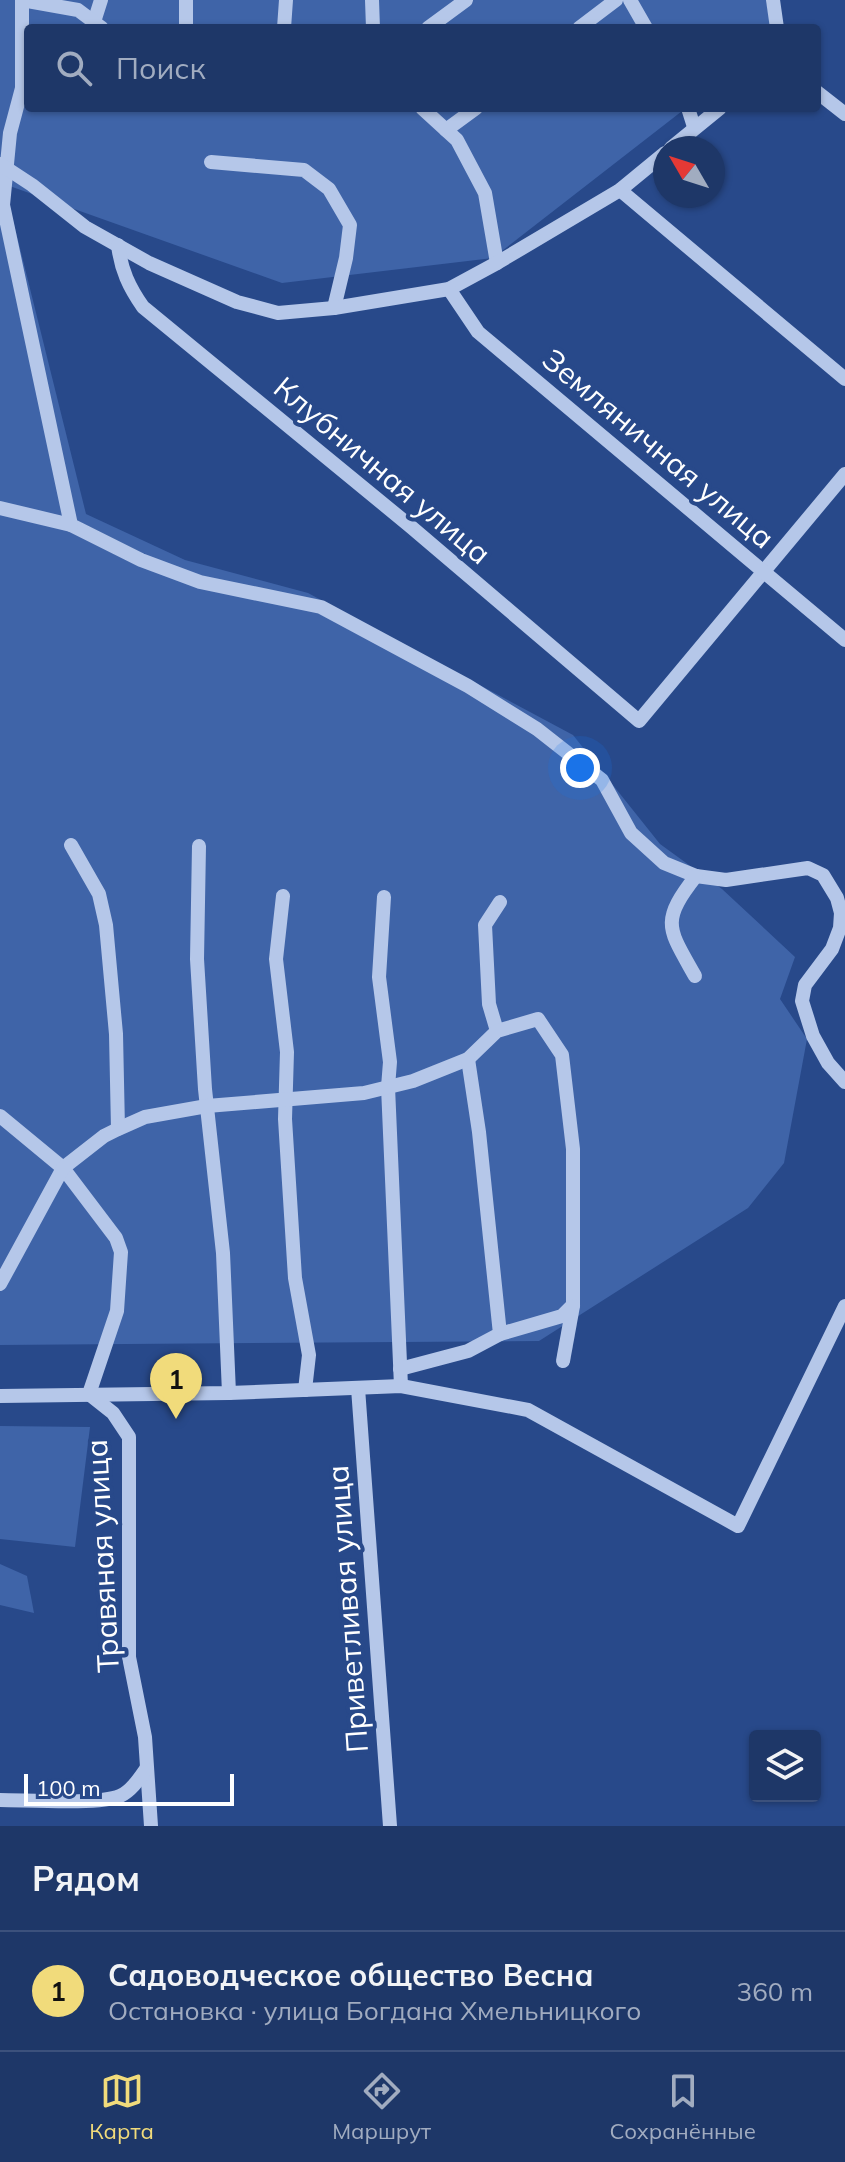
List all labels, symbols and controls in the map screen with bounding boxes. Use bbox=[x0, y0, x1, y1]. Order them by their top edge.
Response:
search box bbox=[24, 24, 821, 112]
icon: search bbox=[52, 46, 96, 90]
text: Поиск bbox=[116, 49, 206, 87]
north arrow bbox=[653, 136, 725, 208]
street label: Земляничная улица bbox=[535, 340, 782, 556]
street label: Клубничная улица bbox=[266, 368, 499, 572]
your location bbox=[560, 748, 600, 788]
pin: 1 bbox=[150, 1353, 202, 1419]
street label: Травяная улица bbox=[77, 1438, 127, 1674]
street label: Приветливая улица bbox=[318, 1464, 376, 1754]
map controls bbox=[749, 1730, 821, 1802]
button: layers bbox=[749, 1730, 821, 1802]
scale bar bbox=[24, 1770, 234, 1806]
text: 100 m bbox=[36, 1774, 101, 1802]
text: Рядом bbox=[32, 1857, 140, 1900]
text: Садоводческое общество Весна bbox=[108, 1956, 593, 1994]
text: 1 bbox=[50, 1975, 66, 2008]
text: 360 m bbox=[737, 1975, 813, 2008]
text: Остановка · улица Богдана Хмельницкого bbox=[108, 1994, 641, 2027]
tab: Карта bbox=[89, 2069, 154, 2145]
tab: Маршрут bbox=[332, 2069, 431, 2145]
tab: Сохранённые bbox=[609, 2069, 756, 2145]

